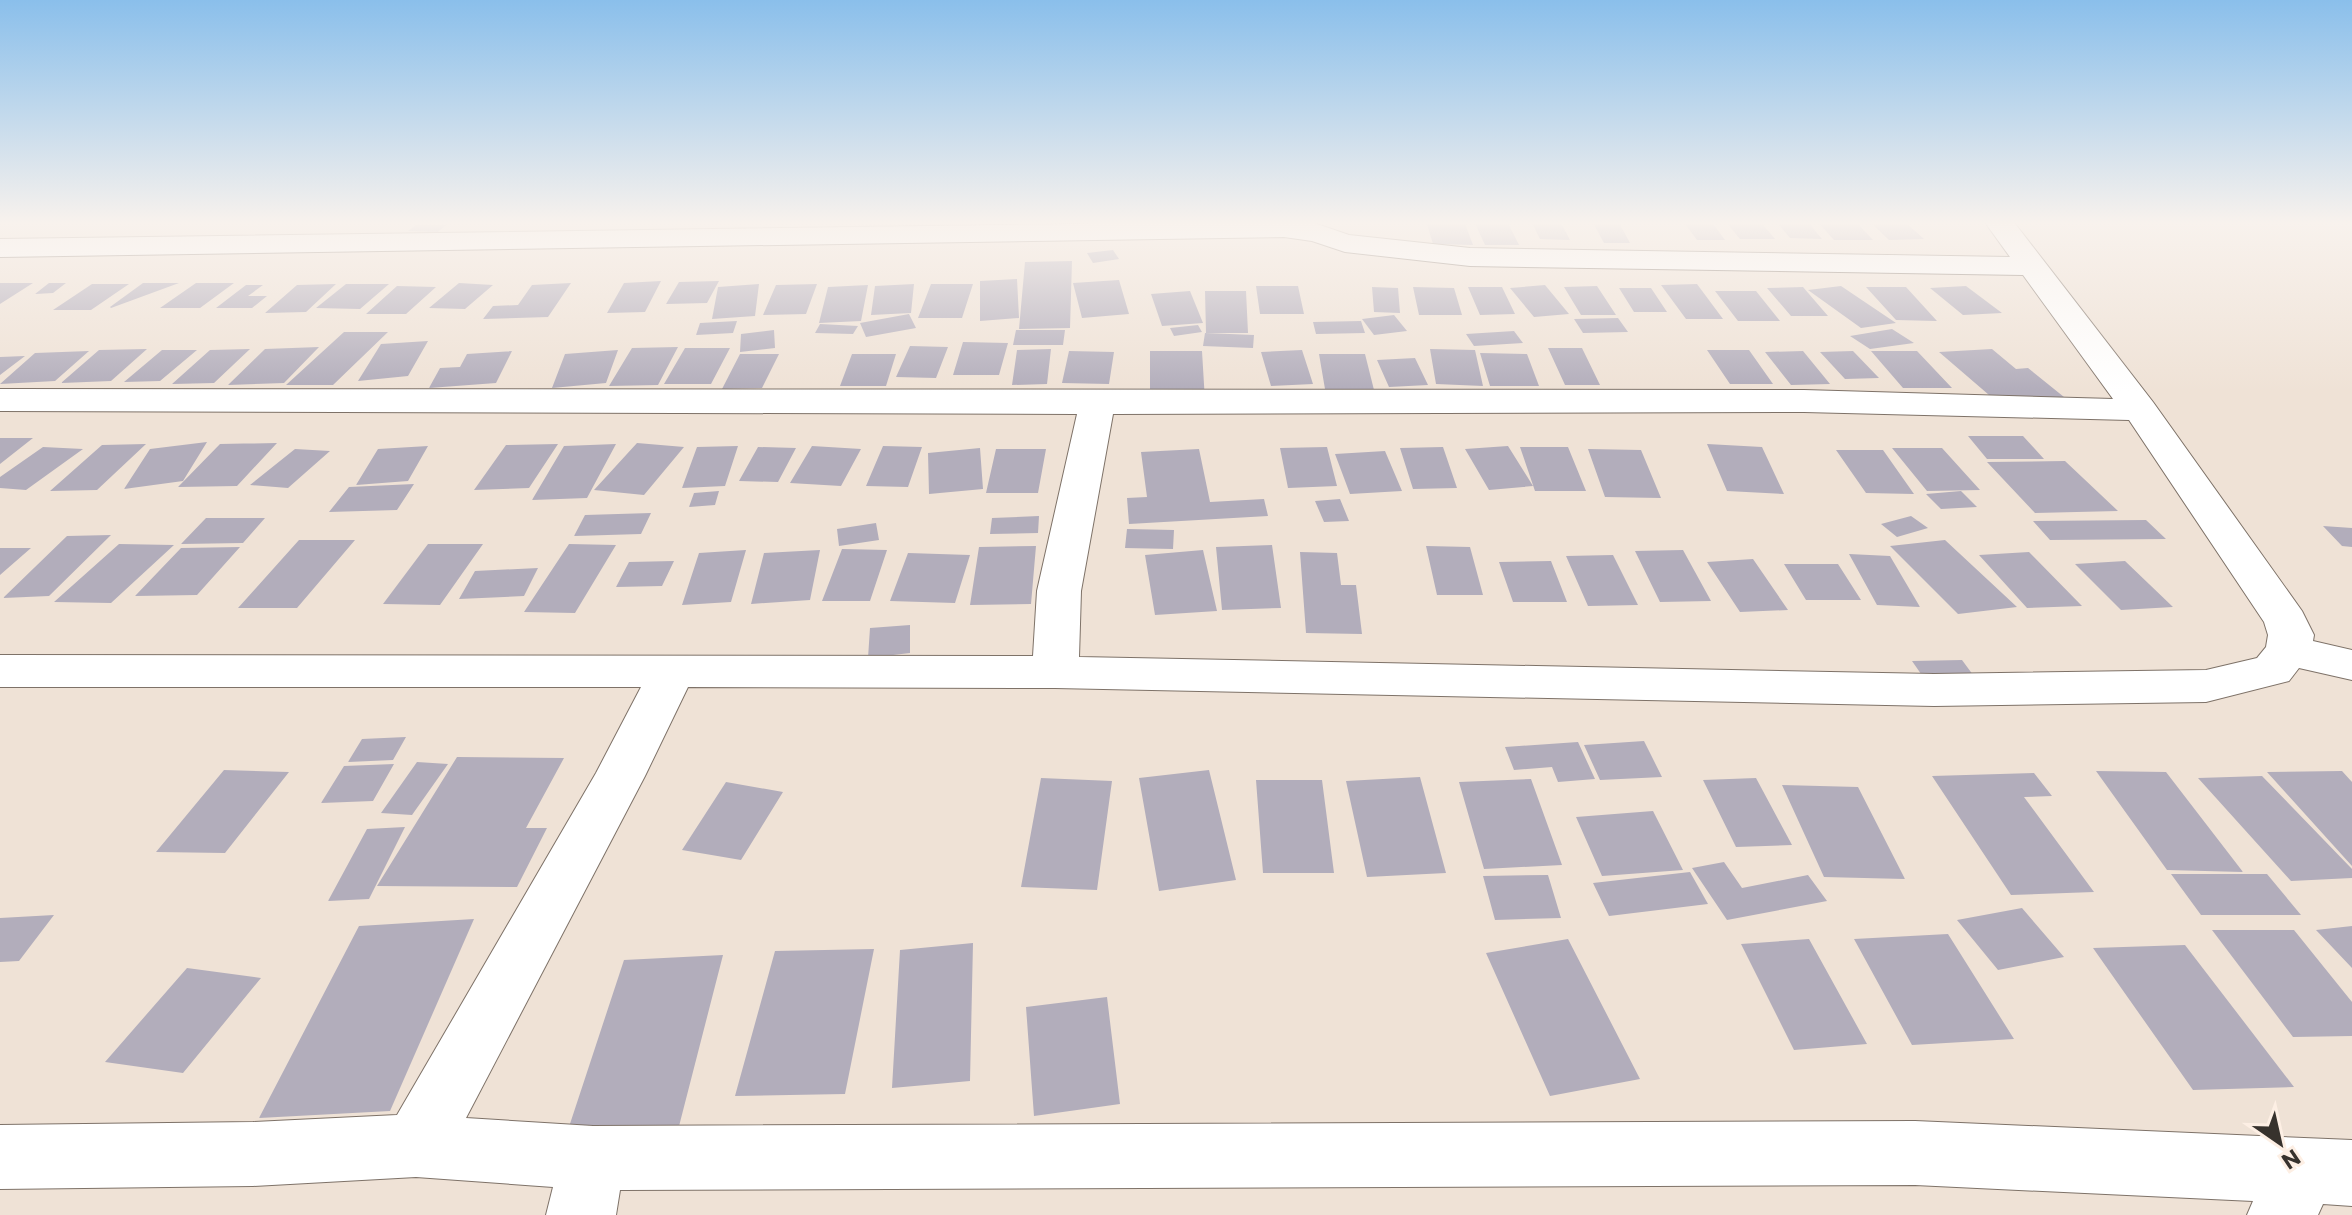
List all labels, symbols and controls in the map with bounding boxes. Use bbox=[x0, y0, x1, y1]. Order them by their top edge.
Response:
north arrow bbox=[2240, 1103, 2320, 1183]
text: N bbox=[2277, 1144, 2306, 1176]

